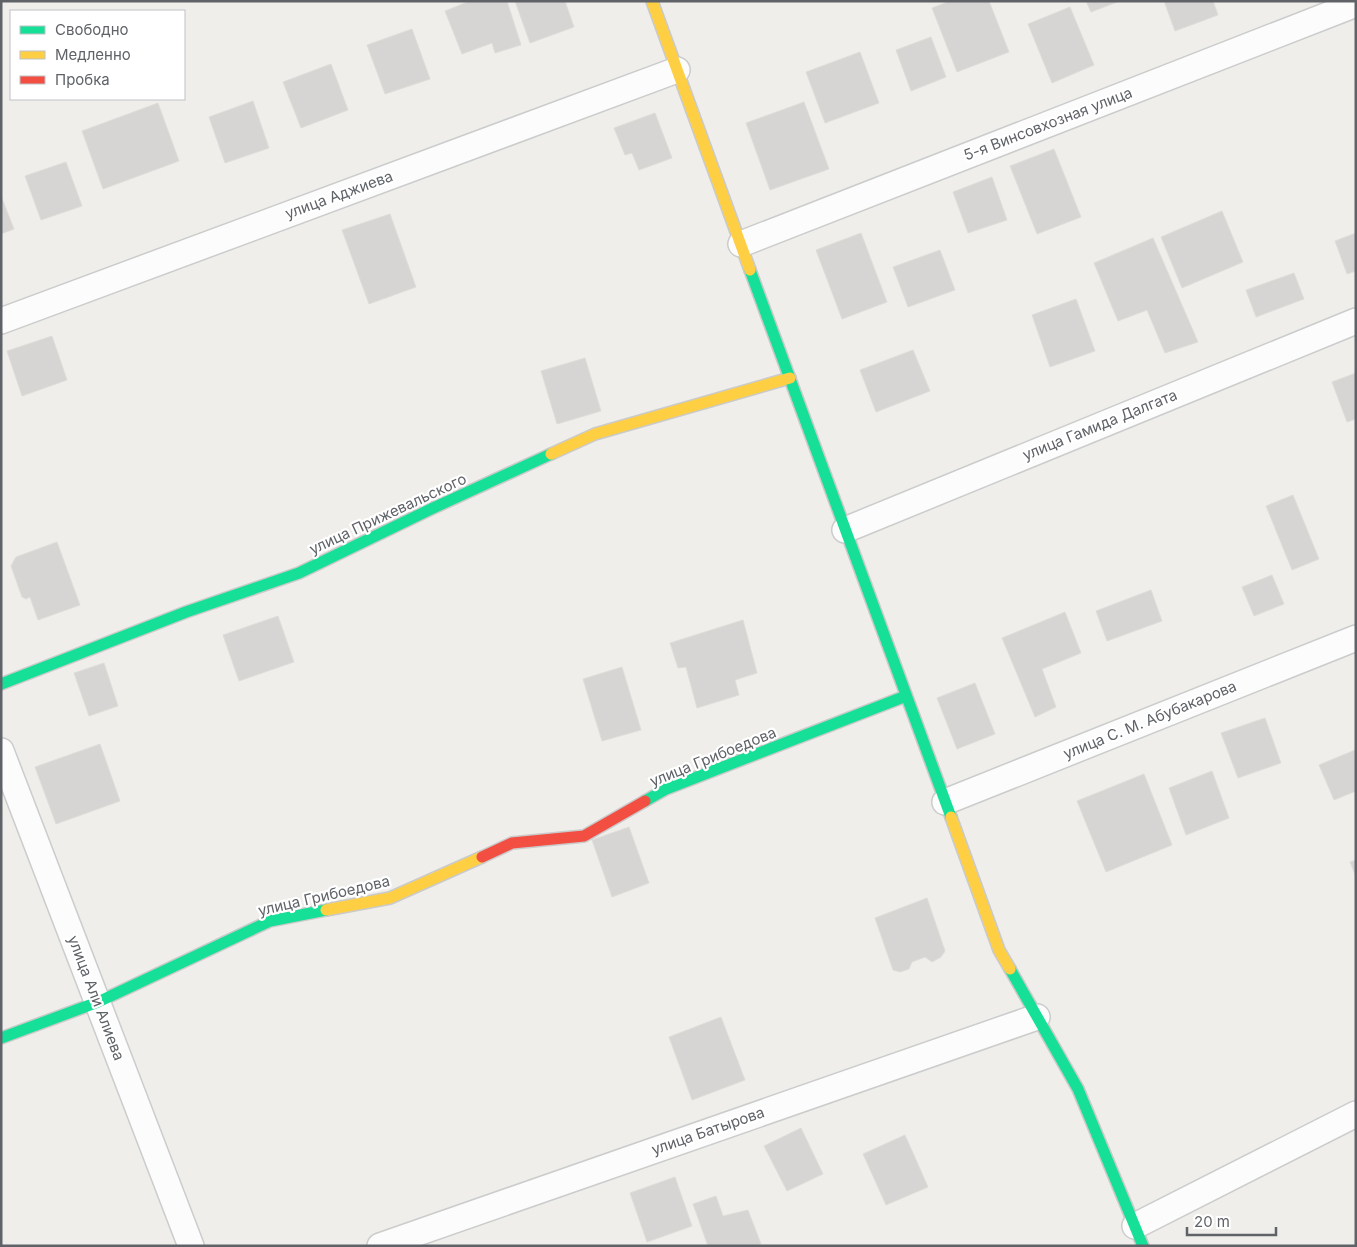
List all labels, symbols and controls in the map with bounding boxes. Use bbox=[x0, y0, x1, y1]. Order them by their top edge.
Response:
legend bbox=[10, 10, 185, 100]
text: Свободно bbox=[55, 20, 129, 39]
text: Медленно bbox=[55, 45, 131, 64]
text: Пробка bbox=[55, 70, 110, 89]
street label: 5-я Винсовхозная улица bbox=[961, 83, 1135, 164]
street label: улица Аджиева bbox=[282, 166, 395, 223]
street label: улица Гамида Далгата bbox=[1020, 385, 1180, 464]
street label: улица Прижевальского bbox=[306, 469, 469, 558]
street label: улица С. М. Абубакарова bbox=[1060, 676, 1239, 763]
street label: улица Грибоедова bbox=[647, 723, 779, 791]
street label: улица Грибоедова bbox=[256, 871, 392, 920]
street label: улица Али Алиева bbox=[64, 933, 129, 1063]
street label: улица Батырова bbox=[649, 1102, 767, 1159]
scale bar bbox=[1187, 1204, 1276, 1236]
text: 20 m bbox=[1194, 1212, 1230, 1231]

